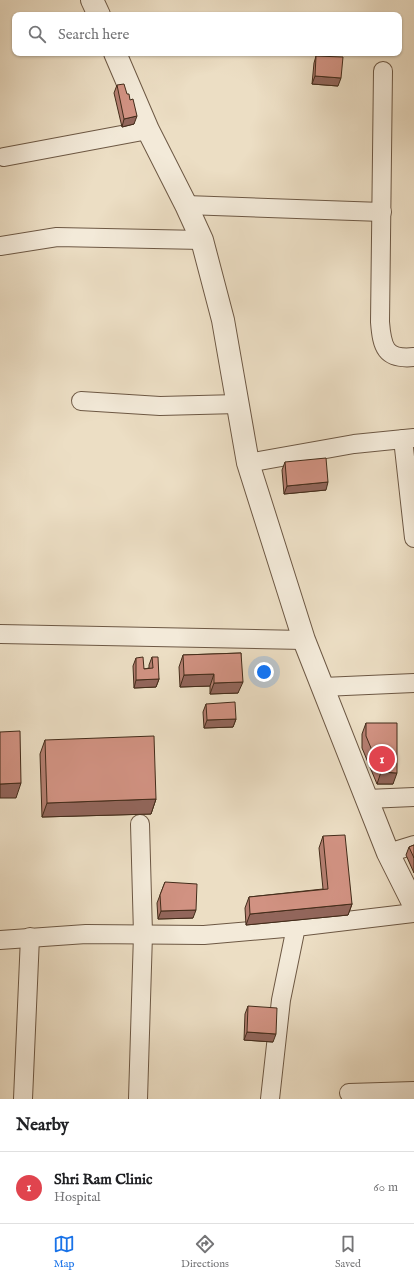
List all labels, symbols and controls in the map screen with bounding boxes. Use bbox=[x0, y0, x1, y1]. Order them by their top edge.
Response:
search box bbox=[12, 12, 402, 56]
icon: search bbox=[26, 23, 48, 45]
text: Search here bbox=[58, 25, 129, 44]
your location bbox=[254, 662, 274, 682]
pin: 1 bbox=[369, 744, 395, 774]
text: Nearby bbox=[16, 1115, 69, 1136]
text: Shri Ram Clinic bbox=[54, 1170, 152, 1189]
text: 1 bbox=[27, 1179, 31, 1196]
text: 60 m bbox=[373, 1179, 398, 1196]
text: Hospital bbox=[54, 1189, 101, 1206]
tab: Map bbox=[53, 1233, 75, 1271]
tab: Directions bbox=[181, 1233, 229, 1271]
tab: Saved bbox=[335, 1233, 361, 1271]

